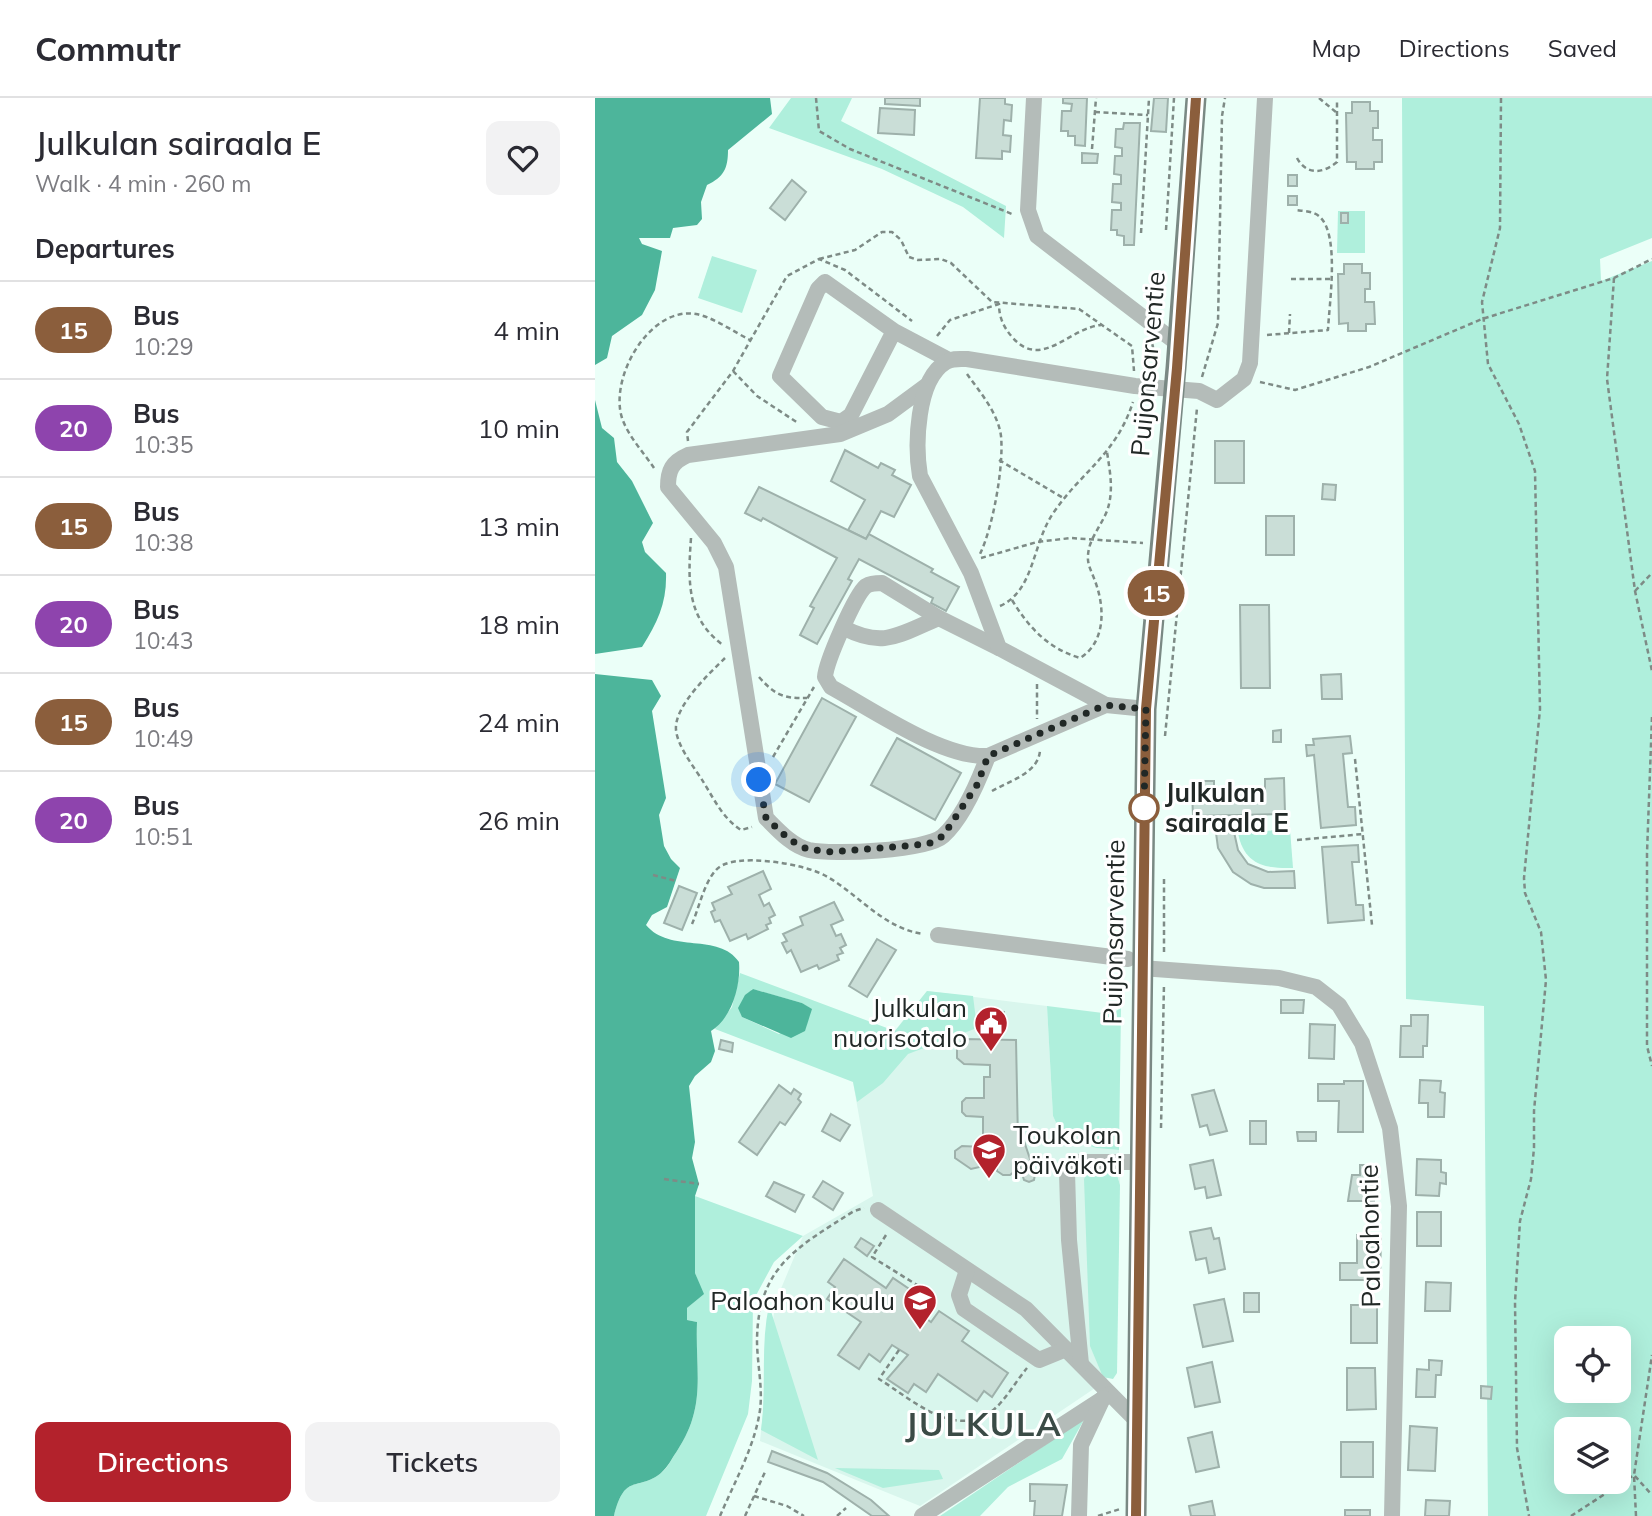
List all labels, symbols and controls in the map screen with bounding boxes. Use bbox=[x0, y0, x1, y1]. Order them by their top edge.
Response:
text: Commutr bbox=[35, 28, 180, 69]
text: Map bbox=[1311, 33, 1361, 63]
text: Directions bbox=[1399, 33, 1510, 63]
text: Saved bbox=[1548, 33, 1617, 63]
button: heart bbox=[486, 121, 560, 195]
text: Julkulan sairaala E bbox=[35, 122, 321, 163]
text: Walk · 4 min · 260 m bbox=[35, 169, 252, 198]
text: Departures bbox=[35, 232, 175, 265]
street label: Puijonsarventie bbox=[1123, 270, 1172, 458]
text: Bus bbox=[133, 299, 179, 332]
text: 4 min bbox=[493, 314, 560, 347]
text: 15 bbox=[59, 315, 88, 345]
text: 10:29 bbox=[133, 332, 193, 361]
text: Bus bbox=[133, 397, 179, 430]
text: 10 min bbox=[478, 412, 560, 445]
text: 20 bbox=[59, 413, 88, 443]
text: 10:35 bbox=[133, 430, 193, 459]
text: Bus bbox=[133, 495, 179, 528]
text: 13 min bbox=[478, 510, 560, 543]
text: 15 bbox=[59, 511, 88, 541]
text: 10:38 bbox=[133, 528, 193, 557]
line badge: 15 bbox=[1125, 570, 1187, 616]
text: 15 bbox=[1142, 578, 1170, 608]
text: Bus bbox=[133, 593, 179, 626]
text: 18 min bbox=[478, 608, 560, 641]
text: 20 bbox=[59, 609, 88, 639]
text: 10:43 bbox=[133, 626, 193, 655]
text: Bus bbox=[133, 691, 179, 724]
text: 24 min bbox=[478, 706, 560, 739]
text: 15 bbox=[59, 707, 88, 737]
text: 10:49 bbox=[133, 724, 193, 753]
your location bbox=[741, 762, 776, 797]
place label: Julkulan sairaala E bbox=[1165, 776, 1289, 839]
text: Bus bbox=[133, 789, 179, 822]
marker: Julkulan sairaala E bbox=[1129, 793, 1159, 823]
text: 26 min bbox=[478, 804, 560, 837]
text: 20 bbox=[59, 805, 88, 835]
text: 10:51 bbox=[133, 822, 193, 851]
street label: Puijonsarventie bbox=[1095, 839, 1132, 1025]
place label: Julkulan nuorisotalo bbox=[833, 991, 967, 1054]
public building icon: Julkulan nuorisotalo bbox=[972, 1004, 1010, 1053]
place label: Toukolan päiväkoti bbox=[1013, 1118, 1123, 1181]
school or university icon: Toukolan päiväkoti bbox=[970, 1131, 1008, 1180]
street label: Paloahontie bbox=[1352, 1164, 1387, 1308]
school or university icon: Paloahon koulu bbox=[901, 1282, 939, 1331]
place label: Paloahon koulu bbox=[710, 1284, 895, 1317]
map controls bbox=[1554, 1326, 1631, 1494]
button: locate bbox=[1554, 1326, 1631, 1403]
district label: JULKULA bbox=[905, 1403, 1063, 1444]
button: layers bbox=[1554, 1417, 1631, 1494]
button: Directions bbox=[35, 1422, 291, 1502]
button: Tickets bbox=[305, 1422, 560, 1502]

